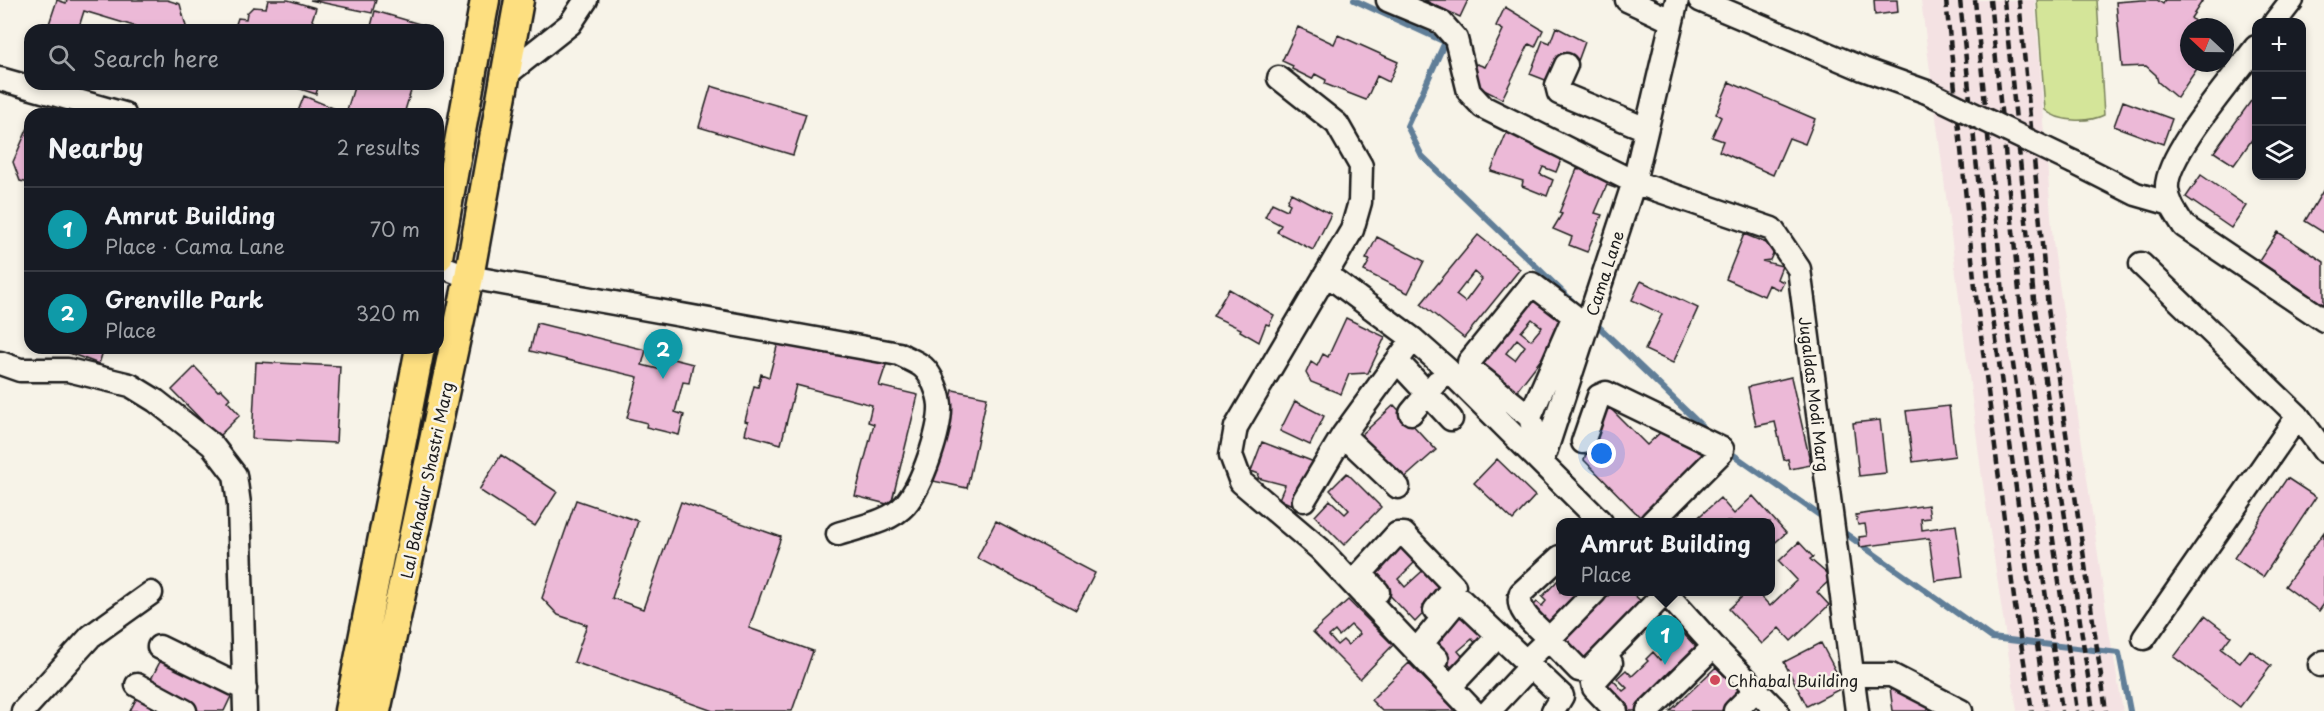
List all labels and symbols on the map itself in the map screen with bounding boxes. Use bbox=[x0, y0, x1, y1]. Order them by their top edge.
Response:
north arrow bbox=[2180, 18, 2234, 72]
street label: Cama Lane bbox=[1579, 227, 1629, 319]
street label: Jugaldas Modi Marg bbox=[1794, 315, 1836, 473]
pin: 2 bbox=[644, 330, 682, 379]
street label: Lal Bahadur Shastri Marg bbox=[393, 380, 459, 580]
your location bbox=[1587, 439, 1616, 468]
pin: 1 bbox=[1646, 616, 1684, 665]
place label: Chhabal Building bbox=[1727, 668, 1858, 692]
marker: Chhabal Building bbox=[1708, 673, 1722, 687]

